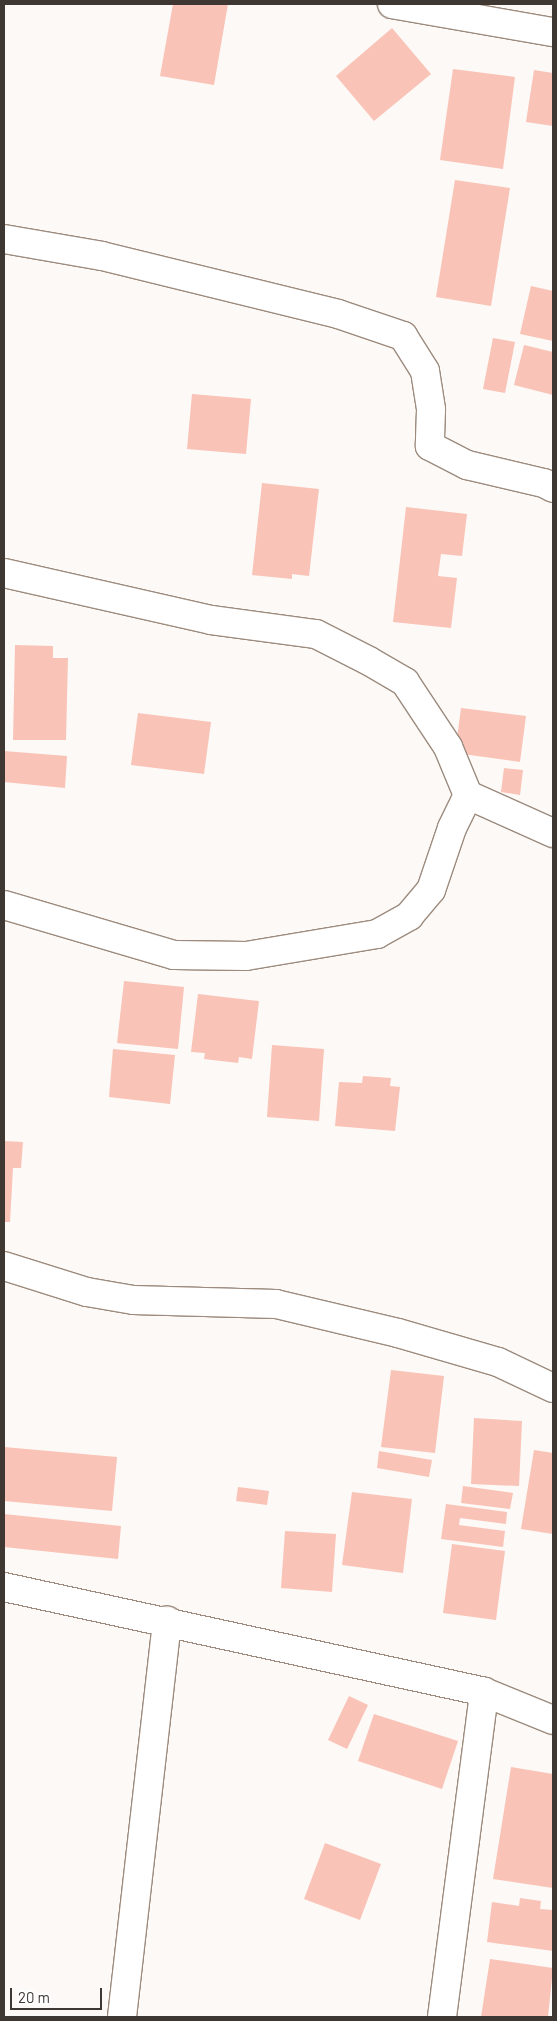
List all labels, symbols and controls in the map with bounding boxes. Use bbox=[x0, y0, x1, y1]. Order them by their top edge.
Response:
scale bar bbox=[12, 1978, 105, 2010]
text: 20 m bbox=[18, 1988, 50, 2006]

